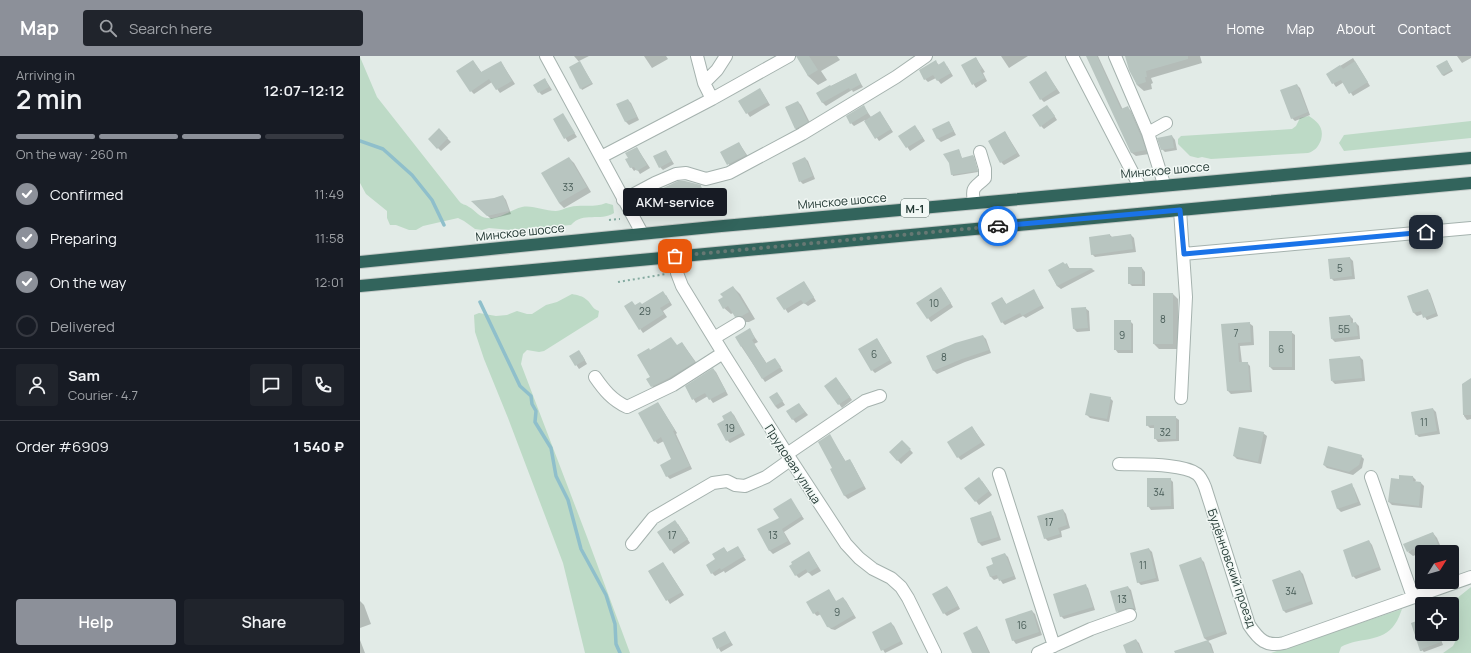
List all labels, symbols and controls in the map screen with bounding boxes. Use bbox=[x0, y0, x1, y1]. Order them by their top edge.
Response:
search box bbox=[83, 10, 363, 46]
text: Map bbox=[20, 15, 59, 41]
icon: search bbox=[97, 17, 119, 39]
text: Search here bbox=[129, 18, 212, 39]
text: Home bbox=[1227, 19, 1264, 38]
text: Map bbox=[1286, 19, 1314, 38]
text: About bbox=[1336, 19, 1376, 38]
text: Contact bbox=[1398, 19, 1451, 38]
text: Arriving in bbox=[16, 66, 75, 84]
text: 12:07–12:12 bbox=[263, 80, 344, 101]
text: 2 min bbox=[16, 81, 82, 117]
text: On the way · 260 m bbox=[16, 145, 127, 163]
street label: Минское шоссе bbox=[1120, 158, 1210, 182]
house number: 33 bbox=[562, 180, 574, 194]
icon: check bbox=[16, 183, 38, 205]
text: Confirmed bbox=[50, 184, 123, 205]
text: 11:49 bbox=[314, 185, 344, 203]
callout: AKM-service bbox=[623, 188, 727, 216]
street label: Минское шоссе bbox=[797, 189, 887, 213]
text: AKM-service bbox=[636, 193, 714, 211]
road number: М-1 bbox=[901, 199, 929, 217]
courier bbox=[978, 206, 1018, 246]
icon: car bbox=[987, 215, 1009, 237]
pin bbox=[1409, 215, 1443, 249]
street label: Минское шоссе bbox=[475, 219, 565, 245]
icon: home bbox=[1415, 221, 1437, 243]
icon: check bbox=[16, 227, 38, 249]
text: Preparing bbox=[50, 228, 117, 249]
text: 11:58 bbox=[315, 229, 344, 247]
pin bbox=[658, 239, 692, 273]
icon: bag bbox=[664, 245, 686, 267]
house number: 5 bbox=[1337, 261, 1343, 275]
icon: check bbox=[16, 271, 38, 293]
text: On the way bbox=[50, 272, 126, 293]
text: 12:01 bbox=[315, 273, 344, 291]
house number: 10 bbox=[929, 296, 939, 310]
house number: 29 bbox=[639, 304, 651, 318]
house number: 8 bbox=[1160, 312, 1166, 326]
text: Delivered bbox=[50, 316, 115, 337]
house number: 5Б bbox=[1338, 322, 1350, 336]
house number: 7 bbox=[1233, 326, 1239, 340]
house number: 9 bbox=[1119, 328, 1125, 342]
house number: 6 bbox=[1278, 342, 1284, 356]
house number: 6 bbox=[871, 347, 877, 361]
house number: 8 bbox=[941, 350, 947, 364]
button: person bbox=[16, 364, 58, 406]
button: chat bbox=[250, 364, 292, 406]
button: phone bbox=[302, 364, 344, 406]
text: Sam bbox=[68, 365, 100, 386]
text: Courier · 4.7 bbox=[68, 386, 138, 404]
house number: 11 bbox=[1420, 415, 1428, 429]
house number: 19 bbox=[725, 421, 735, 435]
street label: Прудовая улица bbox=[761, 421, 825, 507]
house number: 32 bbox=[1159, 425, 1171, 439]
text: Order #6909 bbox=[16, 436, 109, 457]
text: 1 540 ₽ bbox=[293, 436, 344, 457]
house number: 34 bbox=[1153, 485, 1165, 499]
street label: Будённовский проезд bbox=[1204, 506, 1260, 630]
house number: 17 bbox=[1045, 515, 1053, 529]
house number: 17 bbox=[668, 528, 676, 542]
house number: 13 bbox=[768, 528, 778, 542]
north arrow bbox=[1415, 545, 1459, 589]
map controls bbox=[1415, 545, 1459, 641]
house number: 11 bbox=[1139, 558, 1147, 572]
house number: 34 bbox=[1285, 584, 1297, 598]
house number: 13 bbox=[1117, 592, 1127, 606]
button: locate bbox=[1415, 597, 1459, 641]
button: Help bbox=[16, 599, 176, 645]
button: Share bbox=[184, 599, 344, 645]
house number: 9 bbox=[834, 605, 840, 619]
house number: 16 bbox=[1017, 618, 1027, 632]

